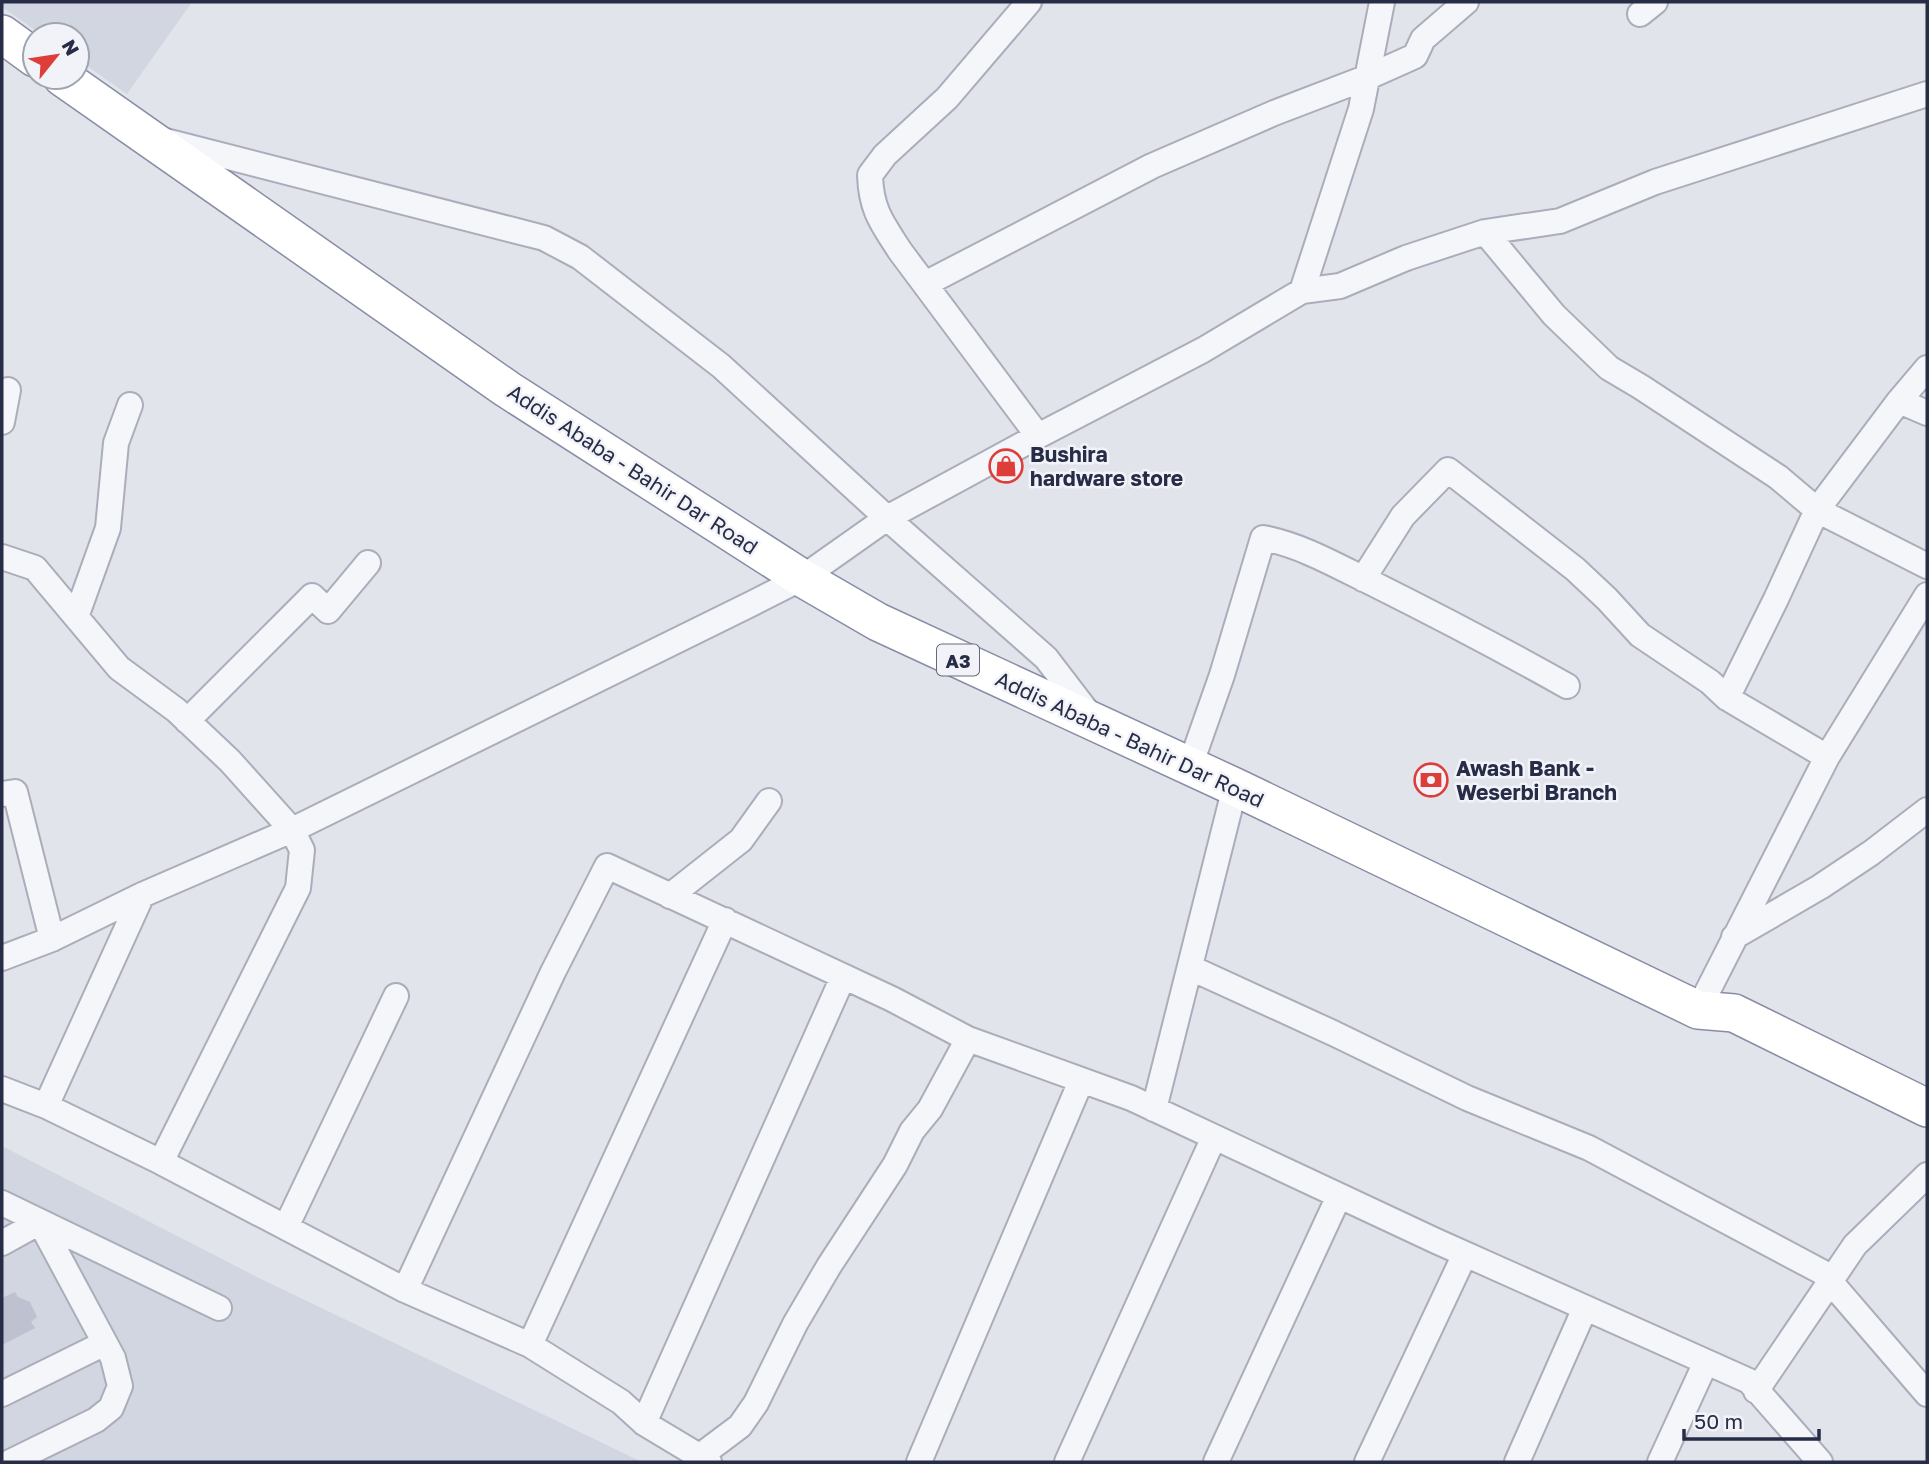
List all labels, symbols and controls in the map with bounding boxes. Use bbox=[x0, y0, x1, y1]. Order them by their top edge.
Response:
north arrow bbox=[21, 21, 91, 91]
text: N bbox=[58, 35, 85, 59]
street label: Addis Ababa - Bahir Dar Road bbox=[503, 378, 763, 560]
place label: Bushira hardware store bbox=[1030, 441, 1183, 491]
shop icon: Bushira hardware store bbox=[987, 447, 1025, 485]
road number: A3 bbox=[937, 645, 979, 676]
street label: Addis Ababa - Bahir Dar Road bbox=[992, 665, 1268, 813]
place label: Awash Bank - Weserbi Branch bbox=[1456, 755, 1617, 805]
bank icon: Awash Bank - Weserbi Branch bbox=[1412, 761, 1450, 799]
scale bar bbox=[1684, 1398, 1819, 1442]
text: 50 m bbox=[1694, 1408, 1743, 1434]

